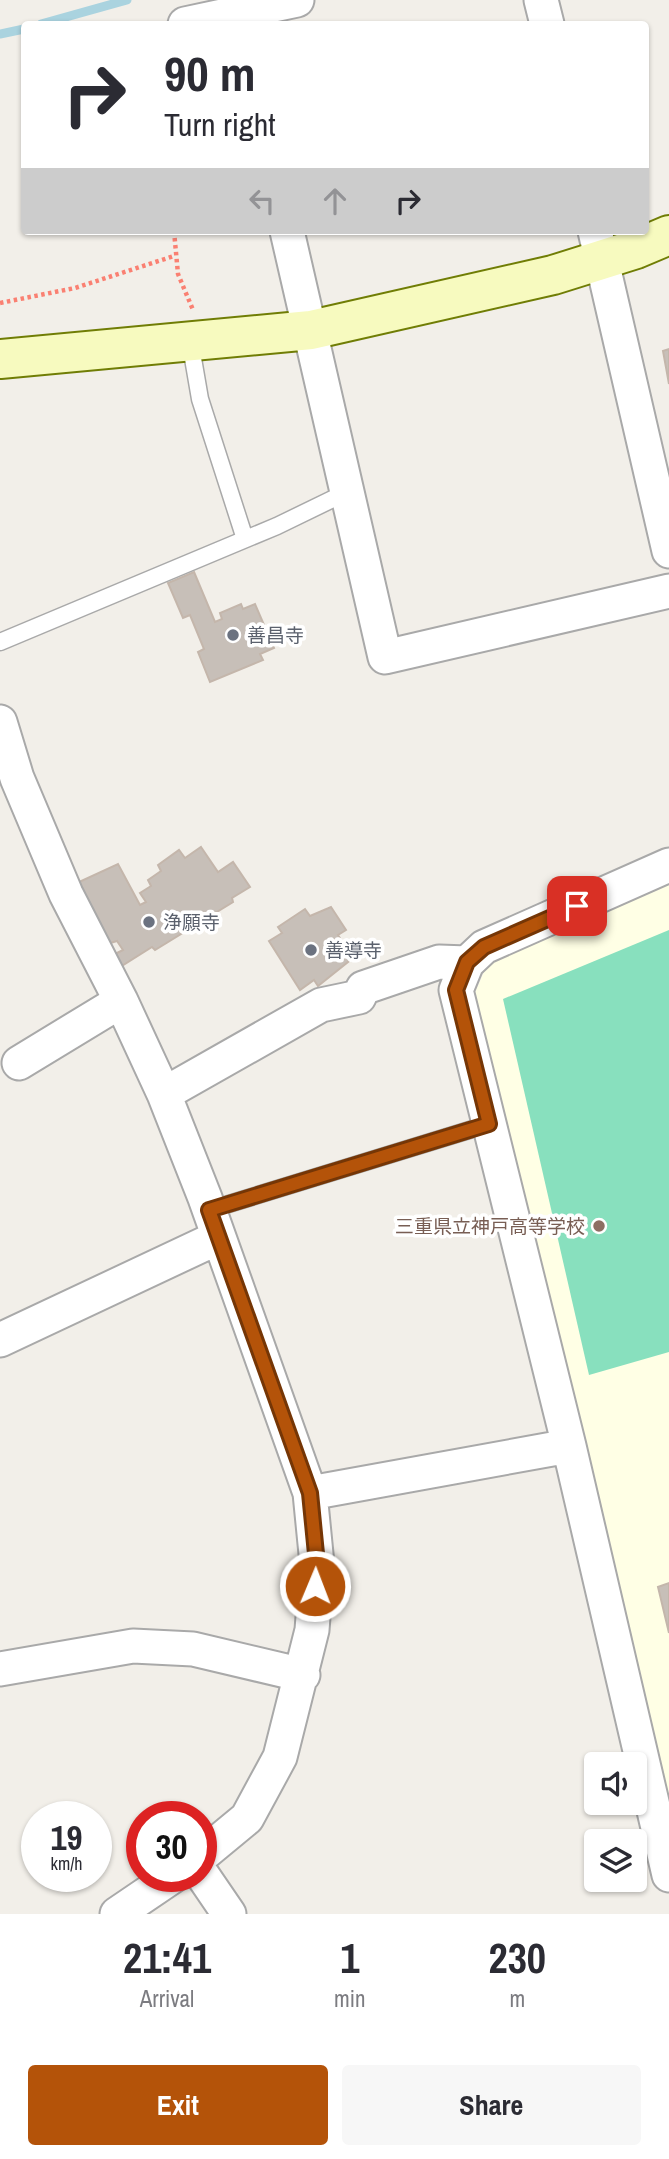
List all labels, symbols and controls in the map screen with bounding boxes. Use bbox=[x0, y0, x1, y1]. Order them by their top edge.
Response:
text: 90 m bbox=[164, 40, 256, 106]
icon: right bbox=[49, 49, 140, 140]
text: Turn right bbox=[164, 103, 276, 146]
icon: left bbox=[243, 182, 281, 220]
icon: ahead bbox=[316, 182, 354, 220]
icon: right bbox=[389, 182, 427, 220]
place label: 善昌寺 bbox=[247, 622, 304, 648]
marker: 善昌寺 bbox=[225, 627, 241, 643]
pin bbox=[547, 876, 607, 936]
icon: arrive bbox=[558, 887, 596, 925]
place label: 浄願寺 bbox=[163, 909, 220, 935]
marker: 浄願寺 bbox=[141, 914, 157, 930]
place label: 善導寺 bbox=[325, 937, 382, 963]
marker: 善導寺 bbox=[303, 942, 319, 958]
place label: 三重県立神戸高等学校 bbox=[395, 1213, 585, 1239]
marker: 三重県立神戸高等学校 bbox=[591, 1218, 607, 1234]
position arrow bbox=[278, 1549, 352, 1623]
map controls bbox=[584, 1752, 647, 1892]
button: sound bbox=[584, 1752, 647, 1815]
speed limit sign: 30 bbox=[126, 1801, 217, 1892]
text: 19 bbox=[51, 1814, 82, 1861]
button: layers bbox=[584, 1829, 647, 1892]
text: km/h bbox=[51, 1851, 83, 1876]
text: 21:41 bbox=[123, 1930, 211, 1986]
text: 1 bbox=[340, 1930, 359, 1986]
text: 230 bbox=[489, 1930, 546, 1986]
text: Arrival bbox=[140, 1983, 194, 2014]
text: min bbox=[334, 1983, 366, 2014]
text: m bbox=[509, 1983, 525, 2014]
button: Exit bbox=[28, 2065, 328, 2145]
button: Share bbox=[342, 2065, 641, 2145]

